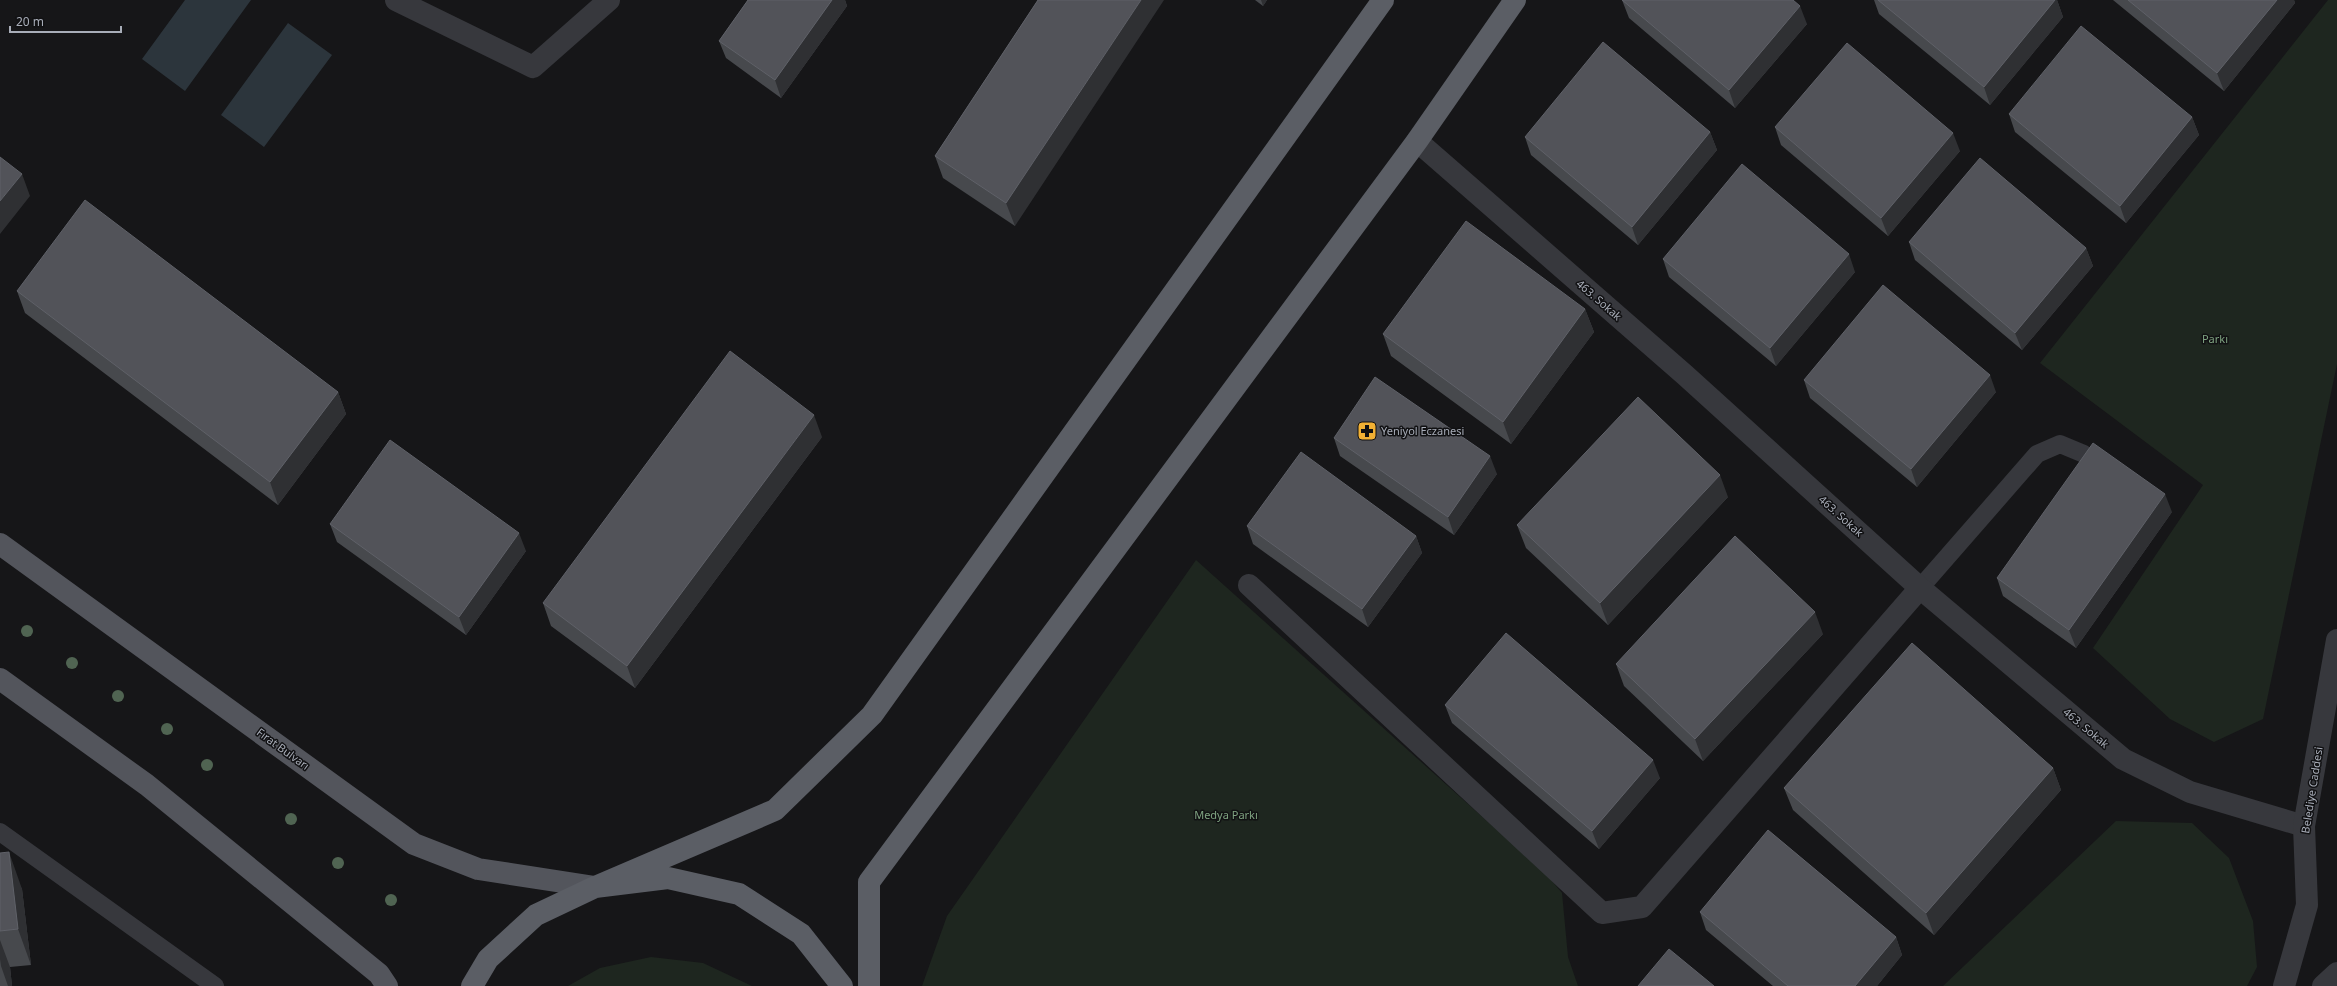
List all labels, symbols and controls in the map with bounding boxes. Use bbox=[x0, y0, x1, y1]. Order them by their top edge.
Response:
scale bar bbox=[10, 8, 121, 34]
text: 20 m bbox=[16, 13, 44, 30]
street label: 463. Sokak bbox=[1574, 276, 1625, 324]
park label: Parkı bbox=[2202, 331, 2228, 346]
pharmacy icon: Yeniyol Eczanesi bbox=[1356, 420, 1378, 442]
place label: Yeniyol Eczanesi bbox=[1381, 423, 1464, 438]
street label: 463. Sokak bbox=[1816, 492, 1867, 540]
street label: 463. Sokak bbox=[2060, 704, 2112, 751]
street label: Fırat Bulvarı bbox=[254, 724, 313, 773]
street label: Belediye Caddesi bbox=[2297, 745, 2326, 834]
park label: Medya Parkı bbox=[1194, 807, 1258, 822]

